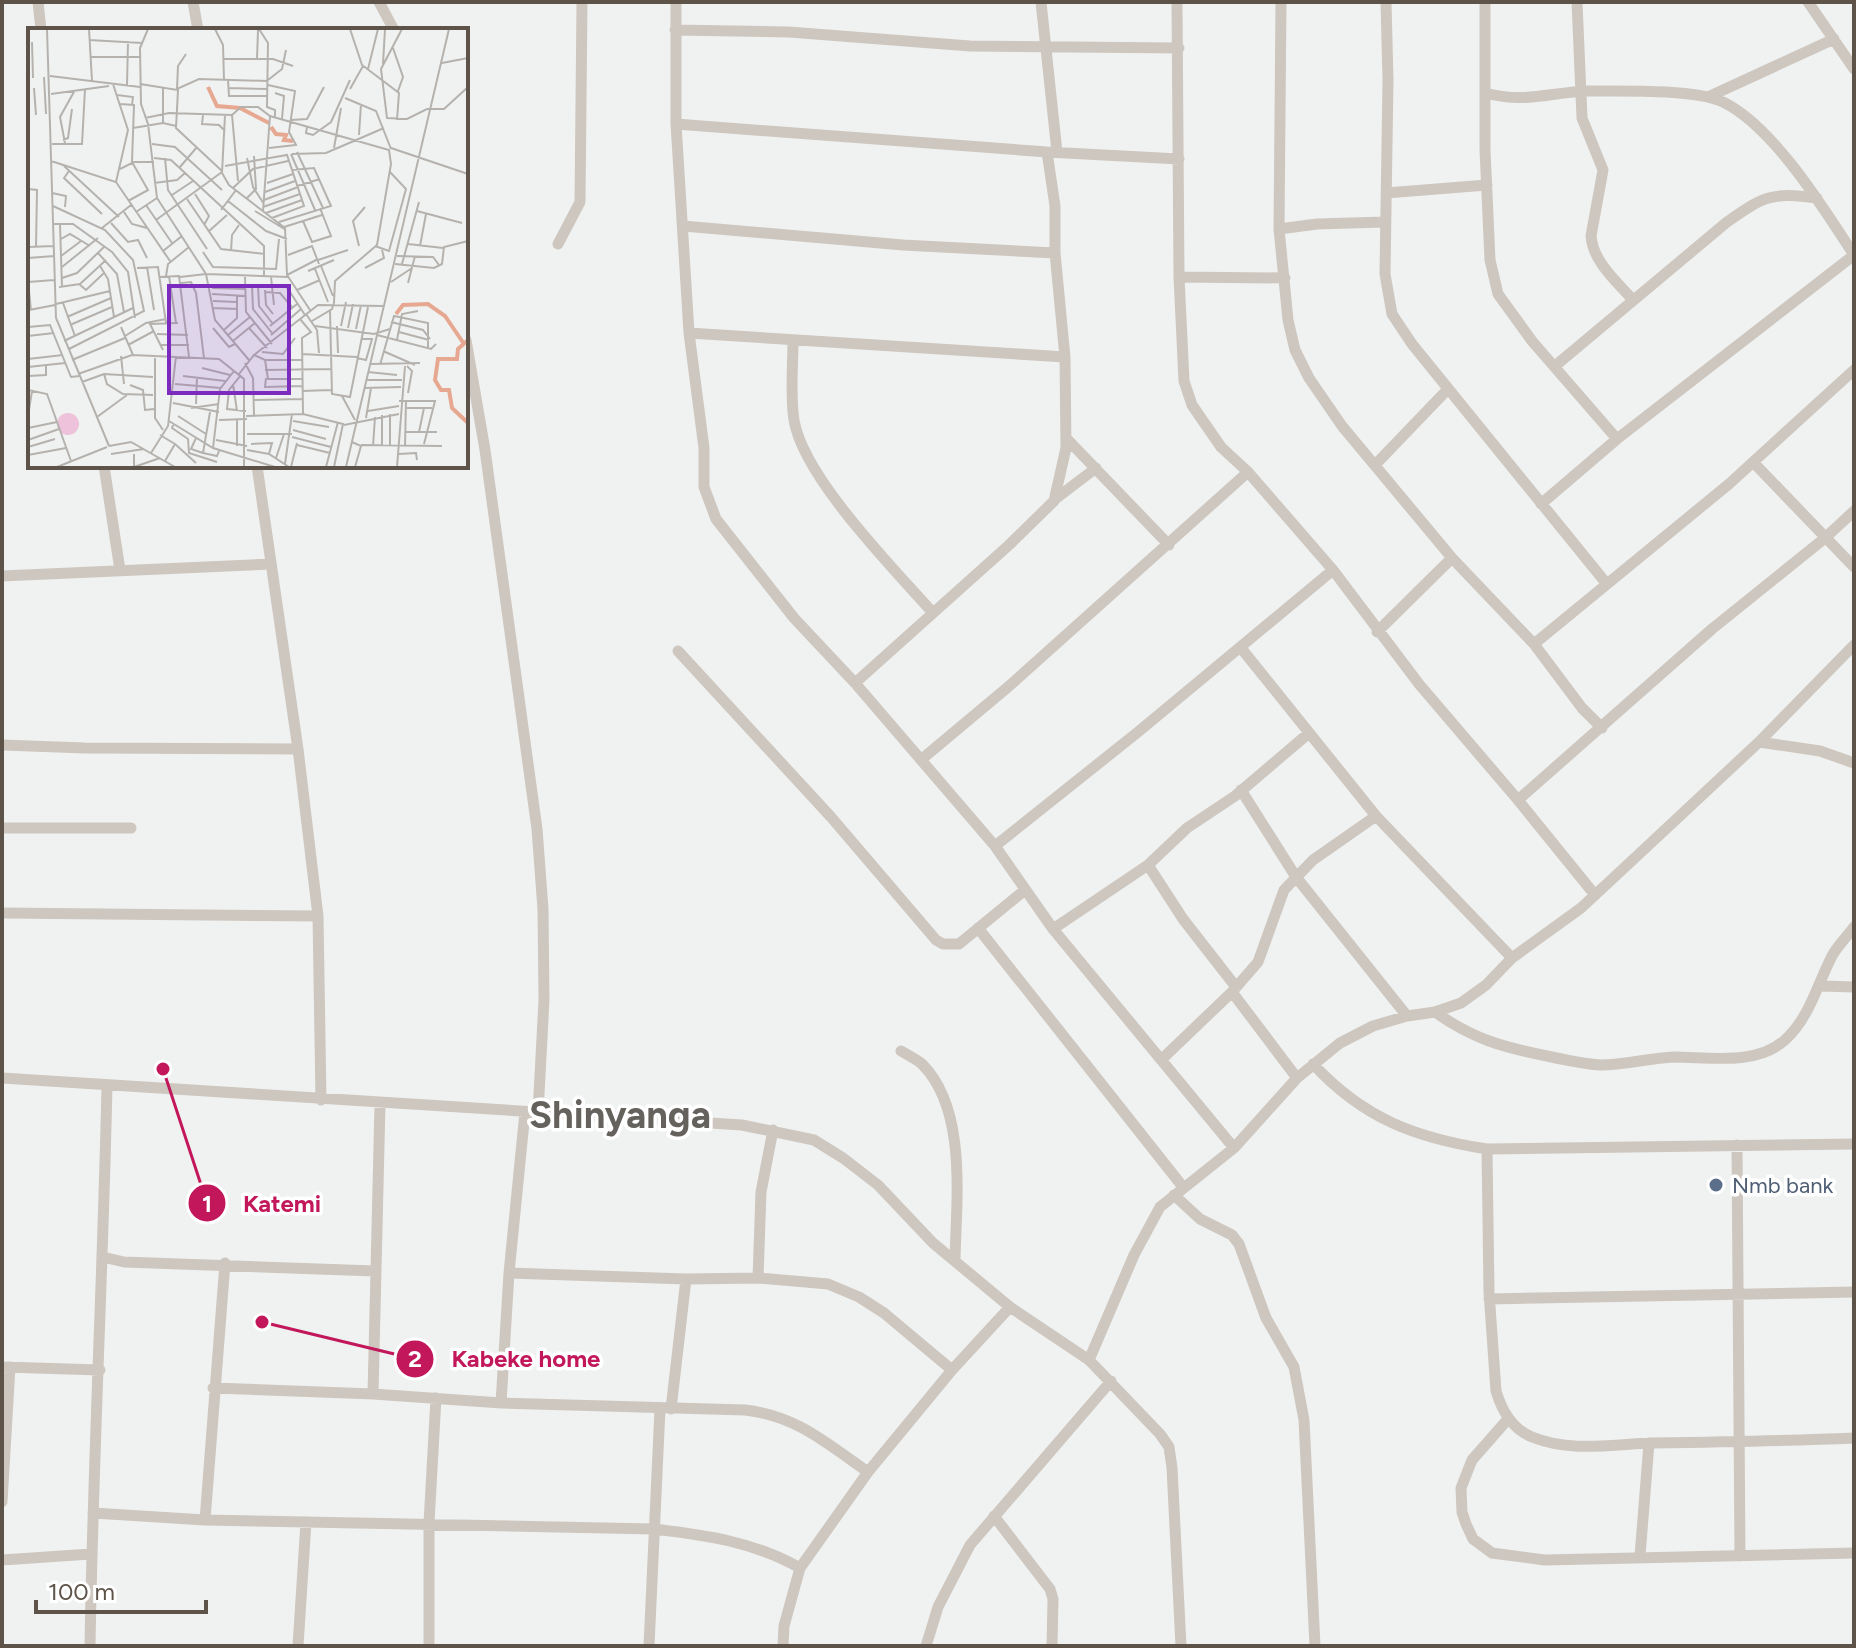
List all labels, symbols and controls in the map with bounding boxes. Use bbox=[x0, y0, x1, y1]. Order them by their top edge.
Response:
inset map bbox=[28, 28, 468, 468]
district label: Shinyanga bbox=[529, 1092, 711, 1138]
place label: Nmb bank bbox=[1732, 1172, 1833, 1199]
marker: Nmb bank bbox=[1707, 1176, 1725, 1194]
callout: Katemi bbox=[187, 1179, 337, 1227]
text: 1 bbox=[202, 1189, 212, 1218]
text: Katemi bbox=[243, 1189, 321, 1218]
callout: Kabeke home bbox=[395, 1335, 616, 1383]
text: 2 bbox=[408, 1344, 422, 1373]
text: Kabeke home bbox=[452, 1344, 600, 1373]
scale bar bbox=[36, 1564, 206, 1614]
text: 100 m bbox=[48, 1577, 115, 1606]

